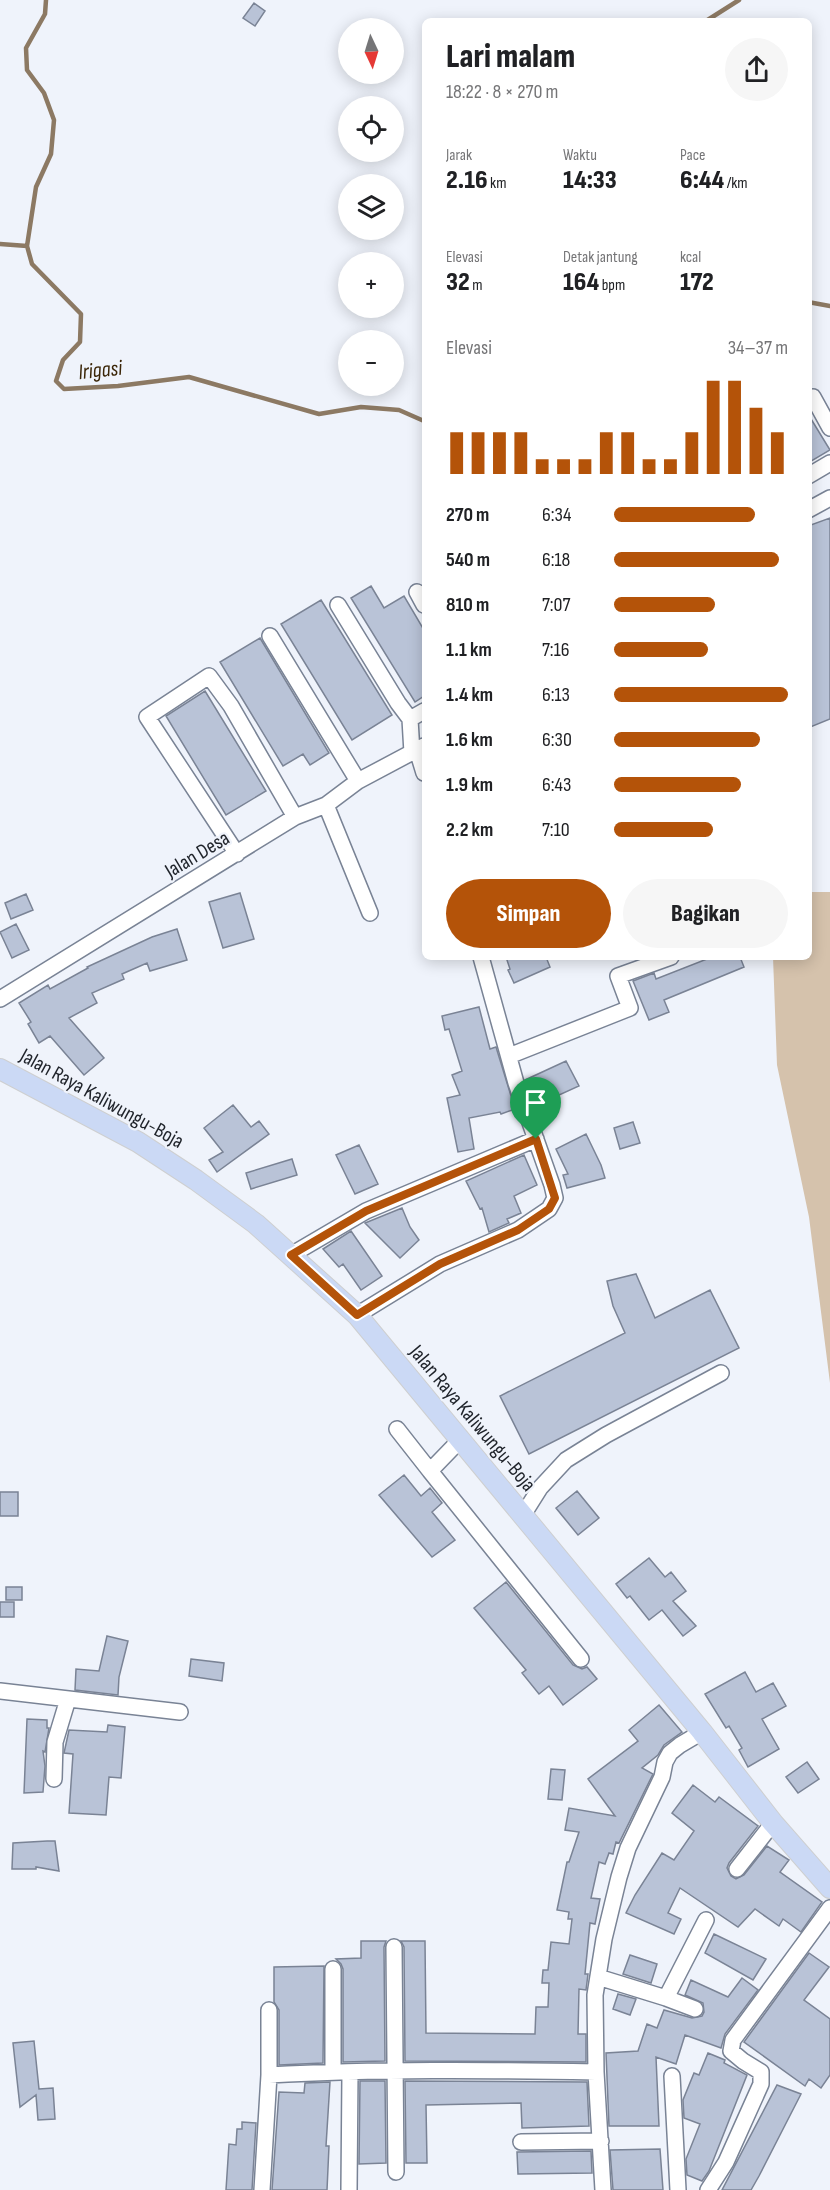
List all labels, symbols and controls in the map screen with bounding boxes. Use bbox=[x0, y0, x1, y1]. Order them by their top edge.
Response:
north arrow bbox=[338, 18, 404, 84]
map controls bbox=[338, 18, 404, 396]
text: Lari malam bbox=[446, 37, 575, 77]
button: share bbox=[725, 38, 788, 101]
text: 18:22 · 8 × 270 m bbox=[446, 80, 558, 104]
button: locate bbox=[338, 96, 404, 162]
text: Jarak bbox=[446, 146, 472, 165]
text: Waktu bbox=[563, 146, 597, 165]
text: Pace bbox=[680, 146, 705, 165]
text: 2.16 bbox=[446, 165, 488, 196]
text: 14:33 bbox=[563, 165, 617, 196]
text: 6:44 bbox=[680, 165, 724, 196]
button: layers bbox=[338, 174, 404, 240]
text: km bbox=[488, 174, 506, 193]
text: /km bbox=[724, 174, 748, 193]
text: Elevasi bbox=[446, 248, 483, 267]
text: Detak jantung bbox=[563, 248, 638, 267]
text: kcal bbox=[680, 248, 701, 267]
button: + bbox=[338, 252, 404, 318]
text: 32 bbox=[446, 267, 470, 298]
text: 164 bbox=[563, 267, 599, 298]
text: 172 bbox=[680, 267, 714, 298]
text: m bbox=[470, 276, 483, 295]
text: bpm bbox=[599, 276, 625, 295]
button: − bbox=[338, 330, 404, 396]
text: Elevasi bbox=[446, 336, 492, 360]
text: 34–37 m bbox=[728, 336, 788, 360]
water label: Irigasi bbox=[77, 355, 124, 386]
text: 270 m bbox=[446, 503, 489, 527]
text: 6:34 bbox=[542, 503, 571, 527]
text: 540 m bbox=[446, 548, 490, 572]
text: 6:18 bbox=[542, 548, 570, 572]
text: 810 m bbox=[446, 593, 489, 617]
text: 7:07 bbox=[542, 593, 571, 617]
text: 1.1 km bbox=[446, 638, 492, 662]
text: 7:16 bbox=[542, 638, 569, 662]
text: 1.4 km bbox=[446, 683, 493, 707]
text: 6:13 bbox=[542, 683, 570, 707]
text: 1.6 km bbox=[446, 728, 493, 752]
text: 6:30 bbox=[542, 728, 572, 752]
text: 1.9 km bbox=[446, 773, 493, 797]
text: 6:43 bbox=[542, 773, 571, 797]
text: 2.2 km bbox=[446, 818, 493, 842]
text: 7:10 bbox=[542, 818, 570, 842]
street label: Jalan Desa bbox=[160, 825, 234, 884]
button: Simpan bbox=[446, 879, 611, 948]
button: Bagikan bbox=[623, 879, 788, 948]
street label: Jalan Raya Kaliwungu-Boja bbox=[15, 1043, 188, 1154]
pin bbox=[510, 1077, 561, 1139]
icon: arrive bbox=[519, 1086, 552, 1119]
street label: Jalan Raya Kaliwungu-Boja bbox=[403, 1339, 541, 1497]

